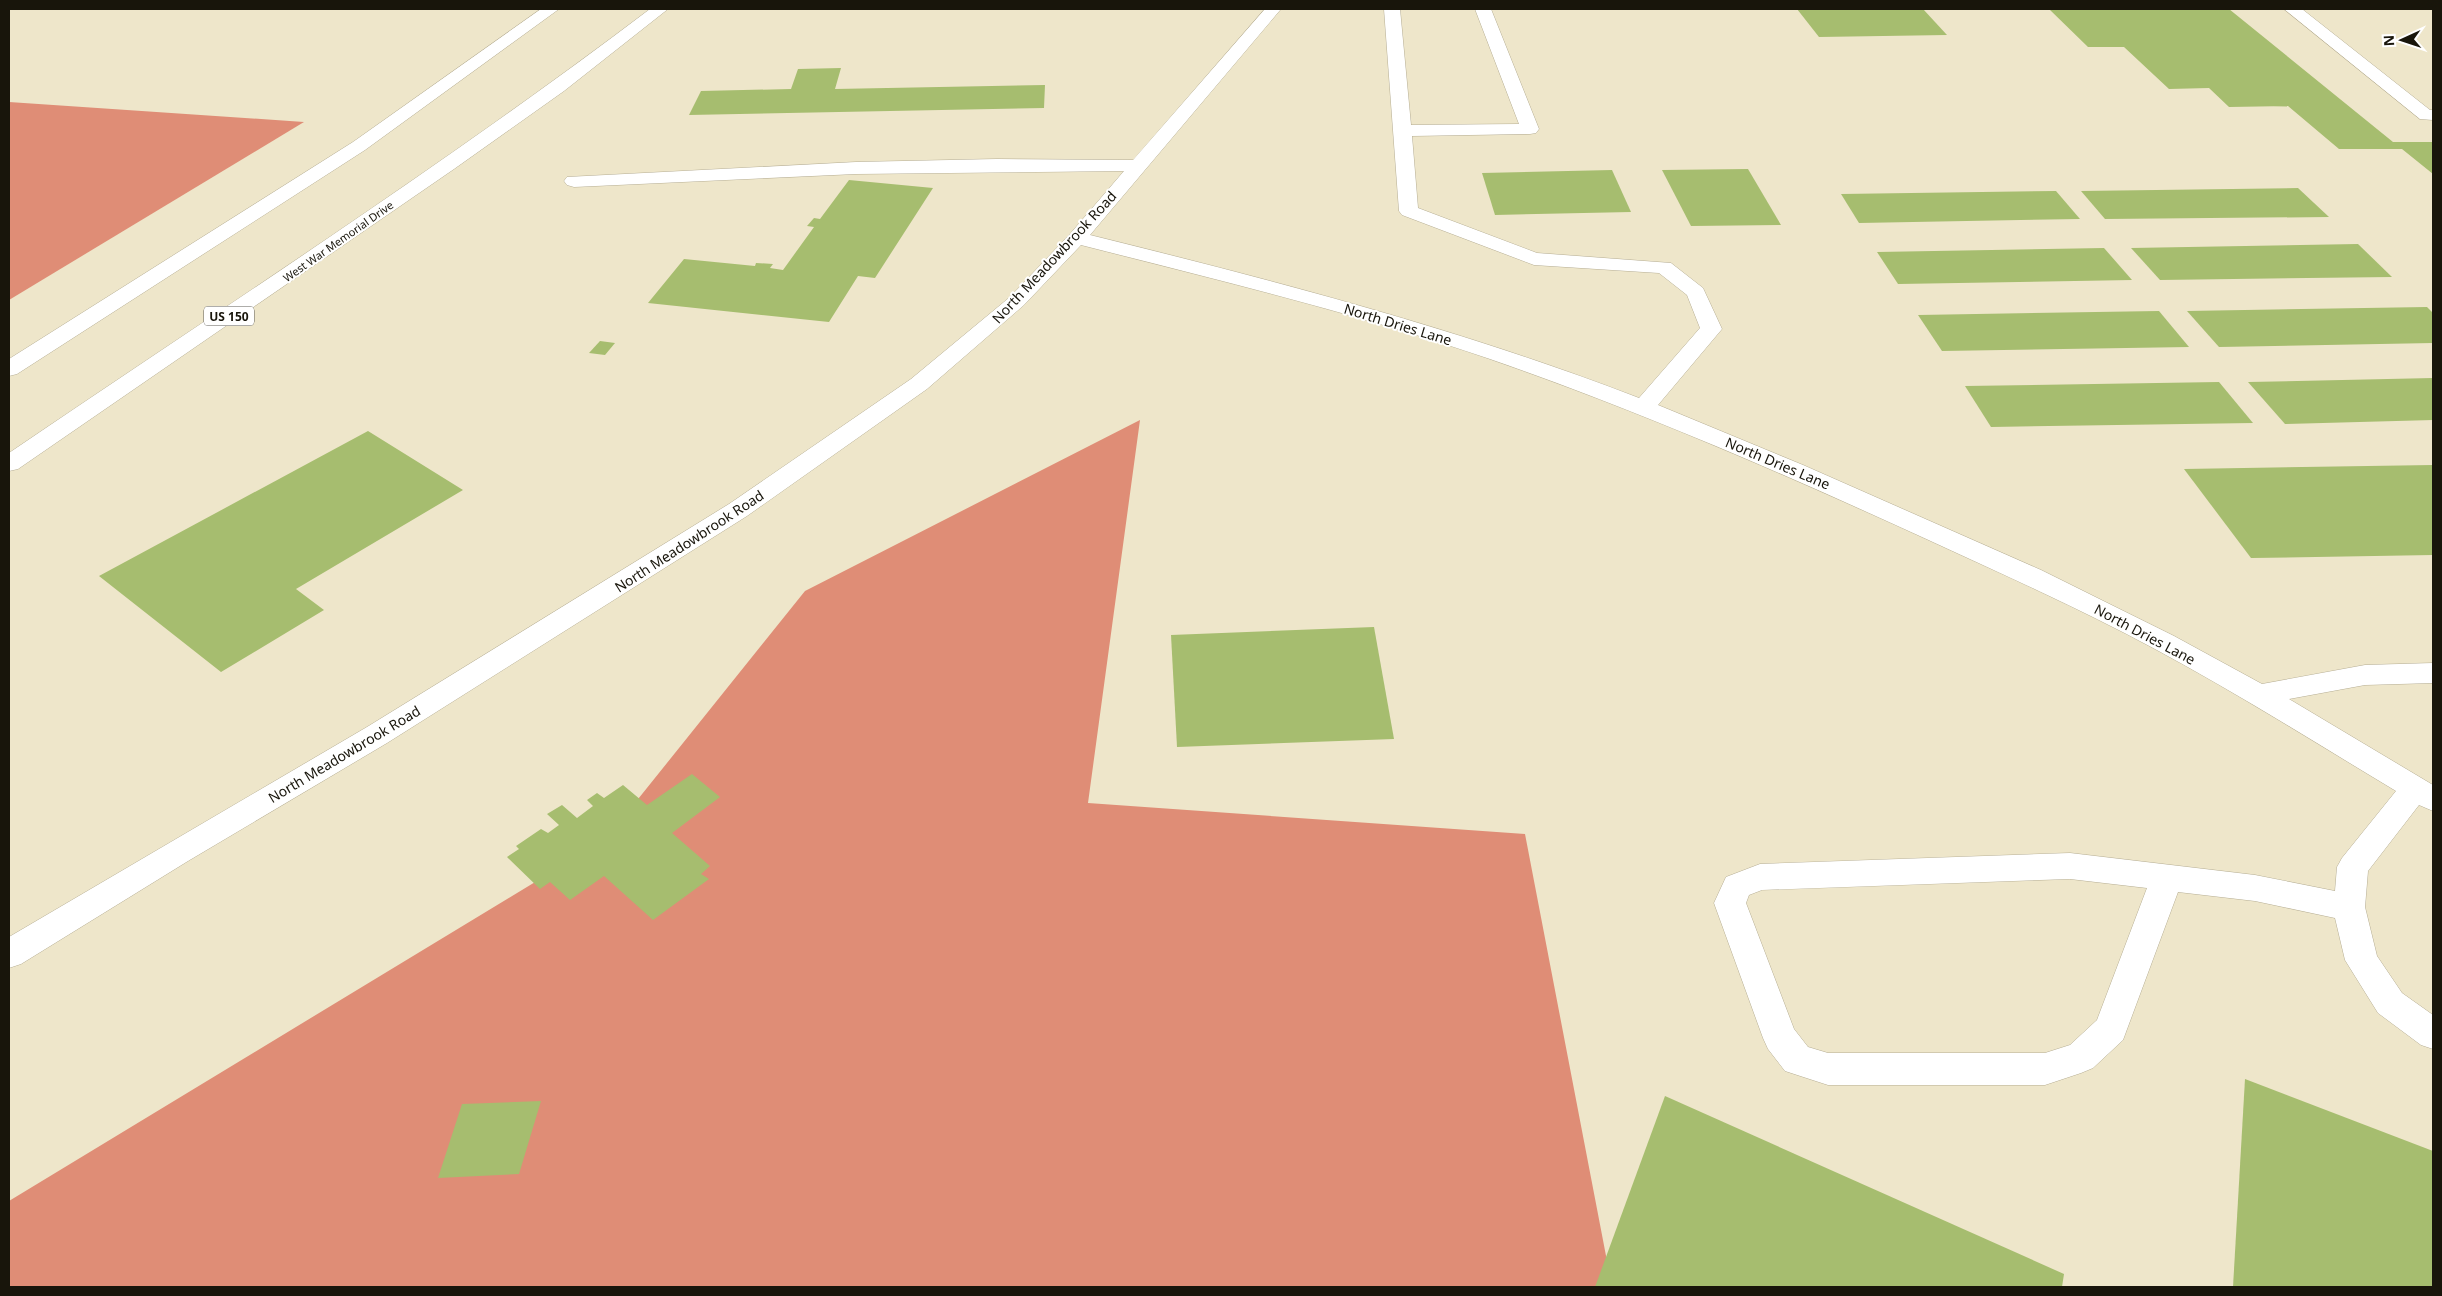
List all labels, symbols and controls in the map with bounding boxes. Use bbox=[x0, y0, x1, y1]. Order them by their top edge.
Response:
north arrow bbox=[2377, 15, 2427, 65]
text: N bbox=[2379, 35, 2398, 47]
street label: North Meadowbrook Road bbox=[988, 187, 1120, 327]
street label: West War Memorial Drive bbox=[280, 197, 396, 285]
street label: North Dries Lane bbox=[1342, 299, 1454, 349]
road number: US 150 bbox=[204, 306, 254, 326]
street label: North Dries Lane bbox=[1723, 432, 1833, 494]
street label: North Meadowbrook Road bbox=[611, 486, 767, 596]
street label: North Dries Lane bbox=[2091, 599, 2199, 669]
street label: North Meadowbrook Road bbox=[264, 701, 424, 807]

